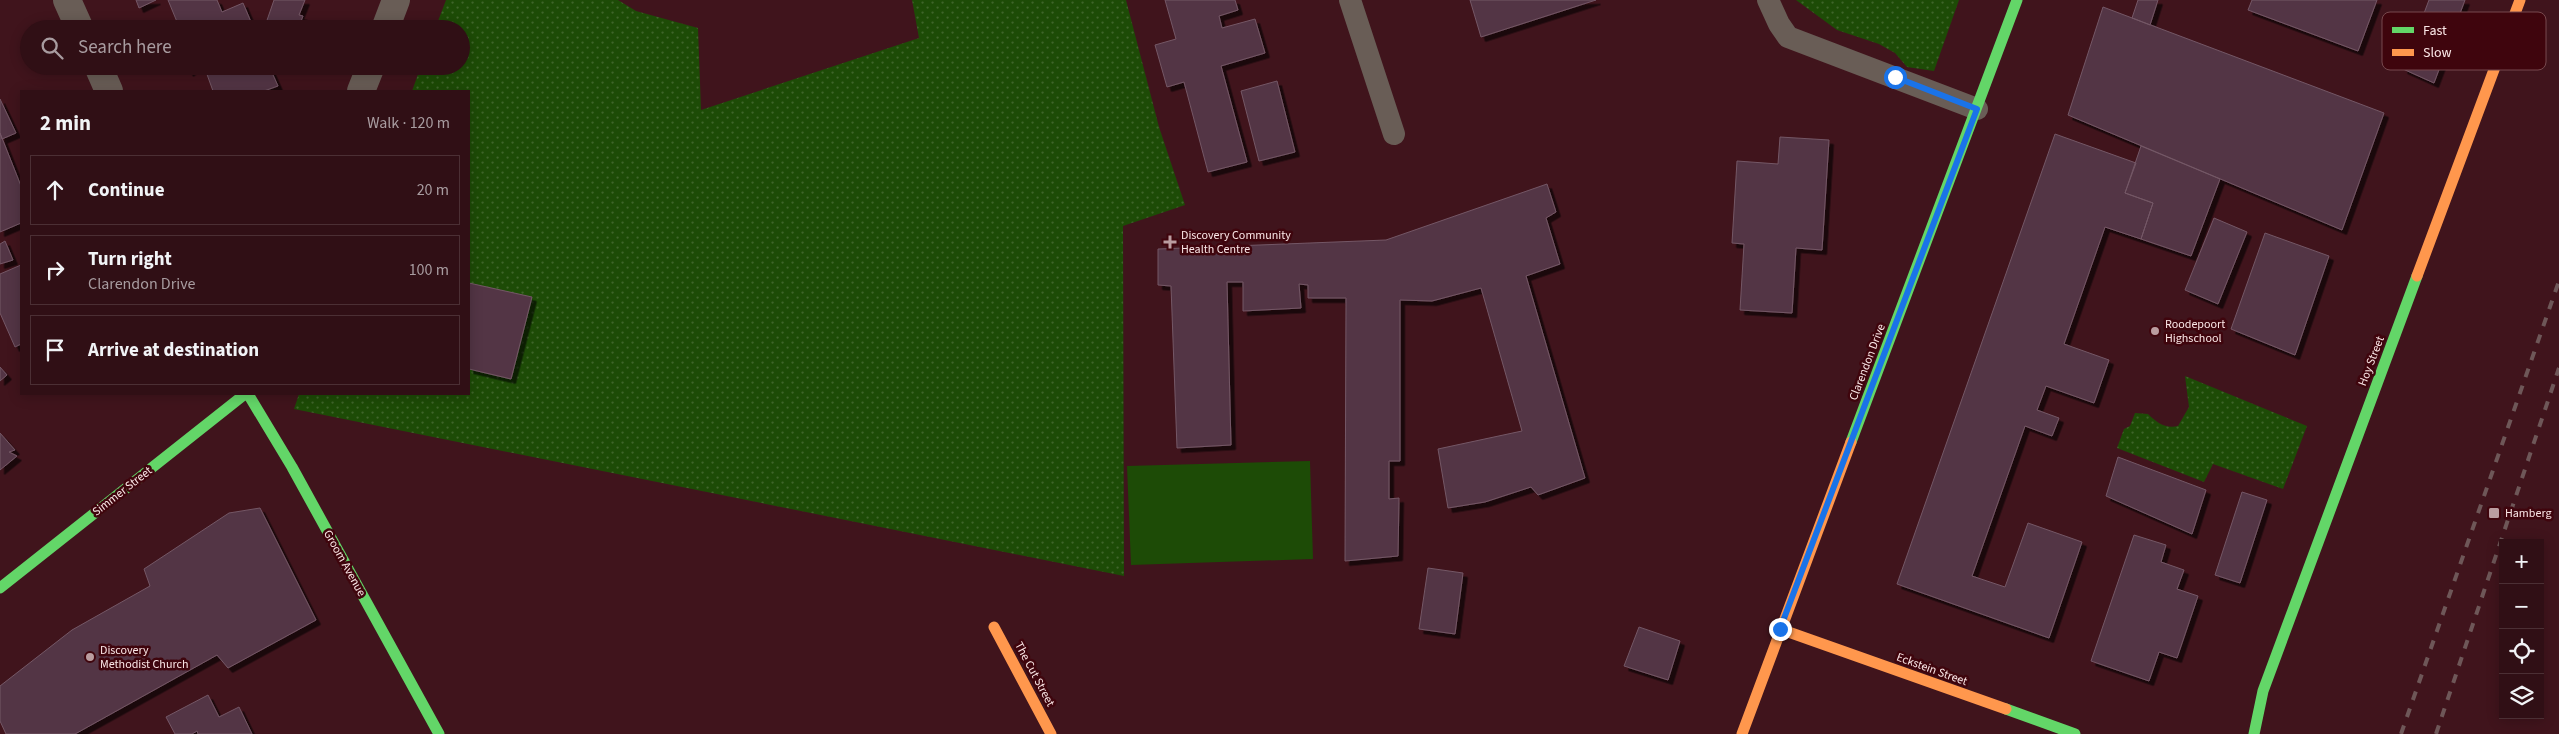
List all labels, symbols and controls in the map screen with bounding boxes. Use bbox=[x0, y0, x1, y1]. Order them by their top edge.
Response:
legend bbox=[2382, 12, 2546, 70]
search box bbox=[20, 20, 470, 75]
text: Fast bbox=[2423, 21, 2447, 41]
icon: search bbox=[38, 34, 66, 62]
text: Search here bbox=[78, 34, 172, 61]
text: Slow bbox=[2423, 43, 2452, 63]
route start bbox=[1884, 66, 1907, 89]
text: 2 min bbox=[40, 108, 91, 138]
text: Walk · 120 m bbox=[367, 112, 450, 134]
icon: ahead bbox=[41, 176, 69, 204]
text: Continue bbox=[88, 177, 165, 204]
text: 20 m bbox=[417, 179, 449, 201]
place label: Discovery Community Health Centre bbox=[1181, 227, 1291, 258]
marker: Discovery Community Health Centre bbox=[1163, 235, 1177, 249]
text: Turn right bbox=[88, 246, 172, 273]
icon: right bbox=[41, 256, 69, 284]
text: 100 m bbox=[409, 259, 449, 281]
text: Clarendon Drive bbox=[88, 273, 196, 295]
place label: Roodepoort Highschool bbox=[2165, 316, 2225, 347]
street label: Clarendon Drive bbox=[1845, 321, 1890, 403]
marker: Roodepoort Highschool bbox=[2149, 325, 2161, 337]
street label: Hoy Street bbox=[2354, 334, 2389, 389]
icon: arrive bbox=[41, 336, 69, 364]
text: Arrive at destination bbox=[88, 337, 259, 364]
street label: Simmer Street bbox=[89, 463, 156, 520]
place label: Hamberg bbox=[2505, 505, 2552, 522]
marker: Hamberg bbox=[2487, 506, 2501, 520]
street label: Groom Avenue bbox=[319, 527, 370, 600]
map controls bbox=[2499, 539, 2544, 719]
button: + bbox=[2499, 539, 2544, 584]
button: − bbox=[2499, 584, 2544, 629]
route end bbox=[1769, 618, 1792, 641]
button: locate bbox=[2499, 629, 2544, 674]
street label: The Cut Street bbox=[1010, 639, 1059, 710]
place label: Discovery Methodist Church bbox=[100, 642, 188, 673]
street label: Eckstein Street bbox=[1894, 649, 1970, 690]
marker: Discovery Methodist Church bbox=[84, 651, 96, 663]
button: layers bbox=[2499, 674, 2544, 719]

